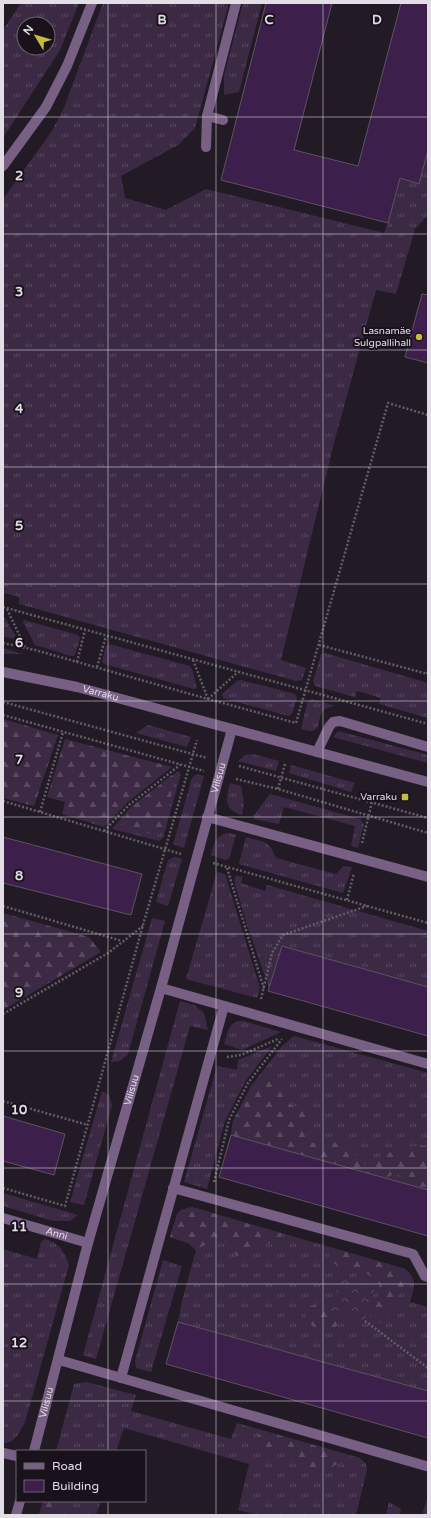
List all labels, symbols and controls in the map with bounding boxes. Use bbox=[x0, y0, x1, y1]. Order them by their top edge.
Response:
text: B bbox=[157, 12, 167, 28]
text: C bbox=[264, 12, 274, 28]
text: D bbox=[372, 12, 382, 28]
north arrow bbox=[16, 16, 56, 56]
text: N bbox=[21, 23, 36, 38]
text: 2 bbox=[15, 168, 23, 184]
text: 3 bbox=[15, 284, 23, 300]
place label: Lasnamäe Sulgpallihall bbox=[354, 325, 411, 349]
marker: Lasnamäe Sulgpallihall bbox=[414, 332, 424, 342]
text: 4 bbox=[15, 401, 24, 417]
text: 5 bbox=[15, 518, 23, 534]
text: 6 bbox=[15, 635, 23, 651]
street label: Varraku bbox=[81, 683, 120, 704]
text: 7 bbox=[15, 752, 23, 768]
street label: Vilisuu bbox=[209, 761, 229, 795]
place label: Varraku bbox=[360, 791, 397, 803]
marker: Varraku bbox=[400, 792, 410, 802]
text: 8 bbox=[15, 868, 23, 884]
text: 9 bbox=[15, 985, 23, 1001]
street label: Vilisuu bbox=[122, 1073, 142, 1107]
text: 10 bbox=[11, 1102, 27, 1118]
text: 11 bbox=[11, 1219, 27, 1235]
street label: Anni bbox=[44, 1225, 69, 1243]
text: 12 bbox=[11, 1335, 27, 1351]
street label: Vilisuu bbox=[37, 1386, 56, 1419]
legend bbox=[16, 1450, 146, 1502]
text: Road bbox=[52, 1459, 82, 1473]
text: Building bbox=[52, 1479, 99, 1493]

